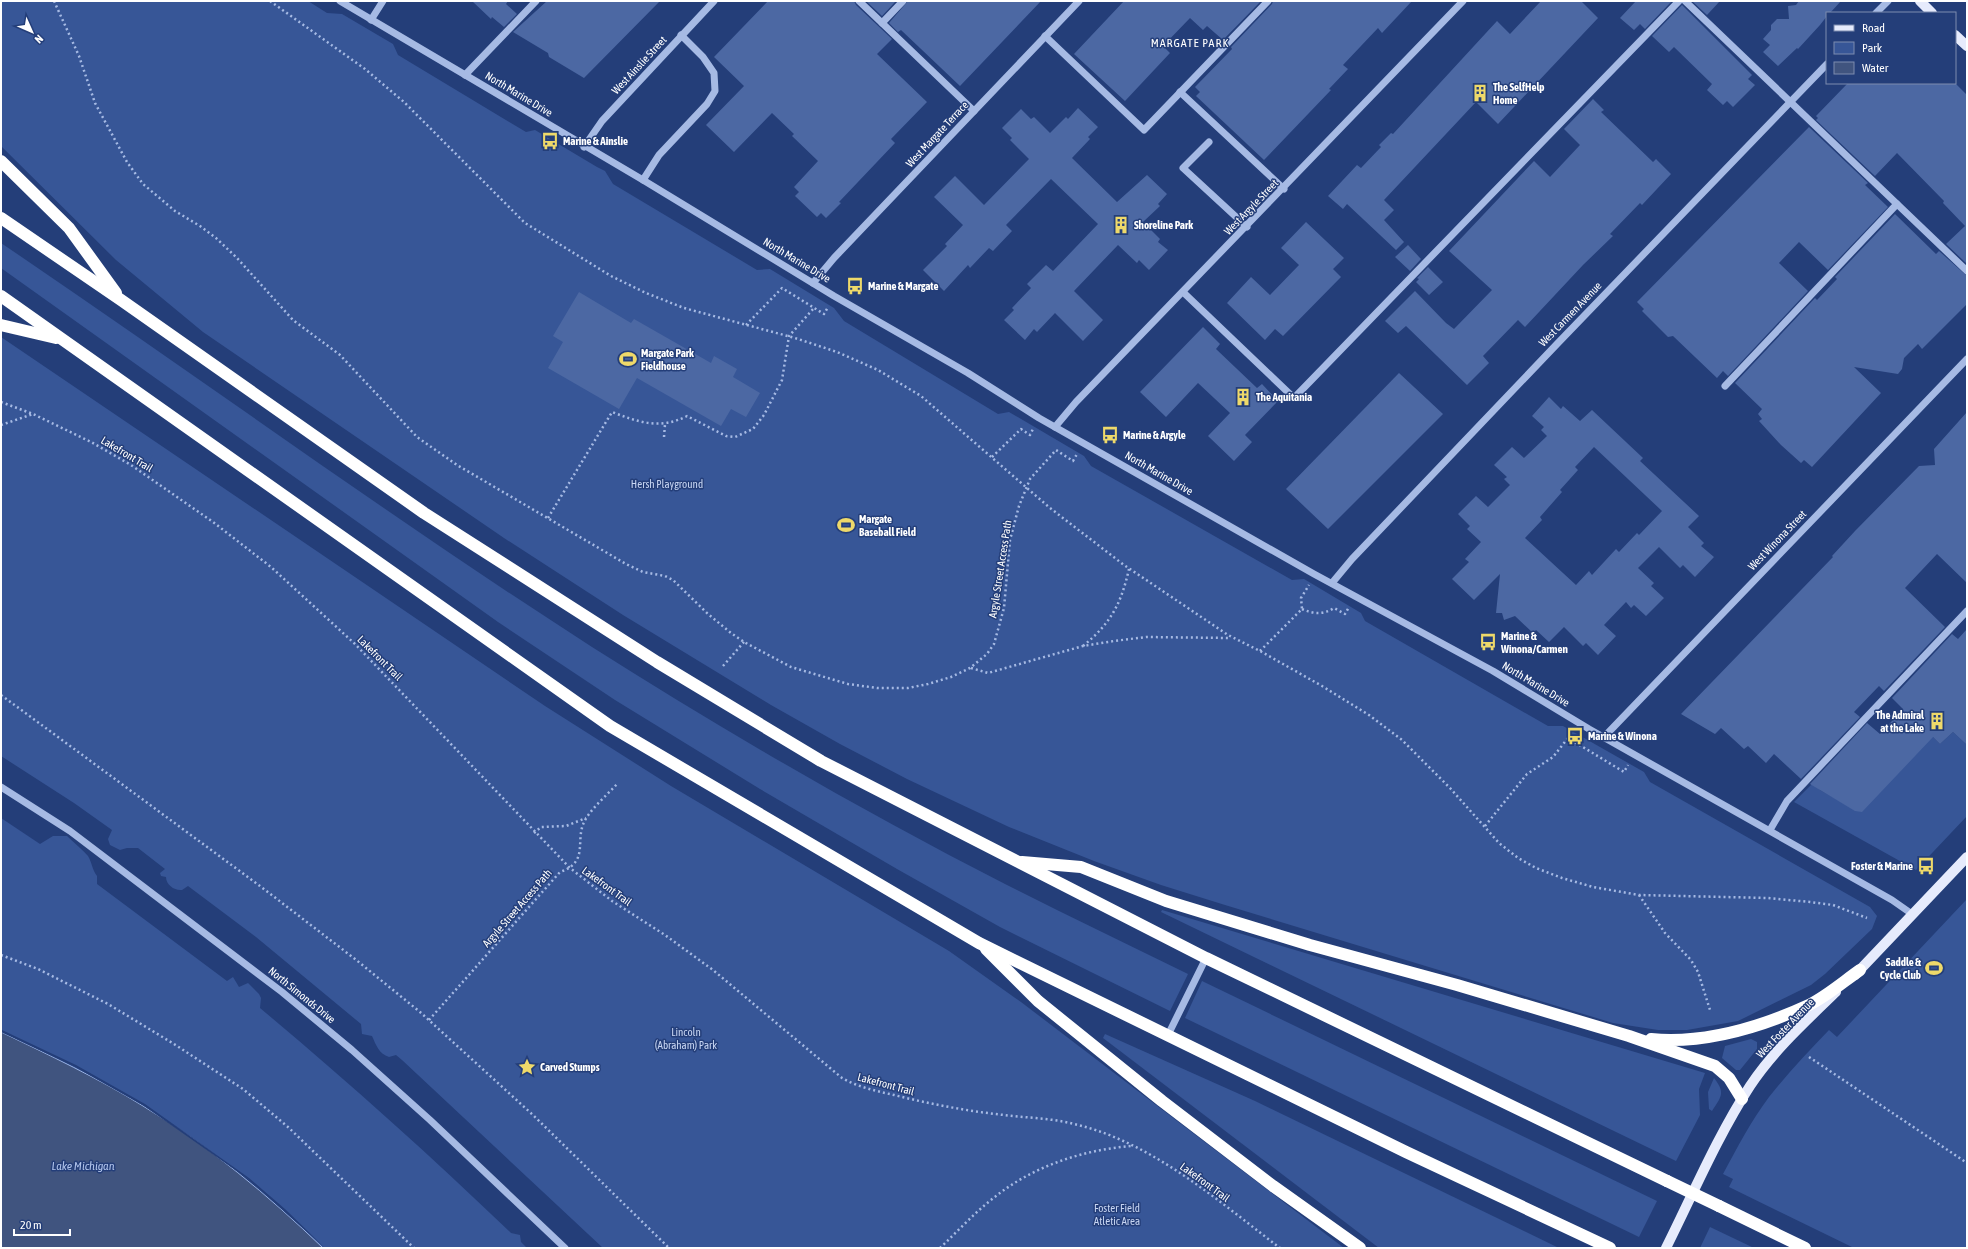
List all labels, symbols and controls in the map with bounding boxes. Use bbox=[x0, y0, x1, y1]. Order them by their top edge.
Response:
north arrow bbox=[12, 12, 52, 52]
legend bbox=[1826, 12, 1956, 84]
text: Road bbox=[1862, 21, 1885, 35]
text: N bbox=[33, 33, 46, 46]
street label: West Ainslie Street bbox=[609, 34, 669, 96]
district label: MARGATE PARK bbox=[1151, 36, 1229, 50]
text: Park bbox=[1862, 41, 1883, 55]
text: Water bbox=[1862, 61, 1889, 75]
street label: North Marine Drive bbox=[483, 69, 555, 119]
place label: The SelfHelp Home bbox=[1493, 81, 1545, 106]
building icon: The SelfHelp Home bbox=[1470, 83, 1490, 103]
street label: West Margate Terrace bbox=[903, 99, 971, 169]
bus stop icon: Marine & Ainslie bbox=[540, 131, 560, 151]
place label: Marine & Ainslie bbox=[563, 135, 628, 147]
street label: West Argyle Street bbox=[1222, 177, 1280, 237]
building icon: Shoreline Park bbox=[1111, 215, 1131, 235]
place label: Shoreline Park bbox=[1134, 219, 1193, 231]
street label: North Marine Drive bbox=[761, 235, 833, 285]
bus stop icon: Marine & Margate bbox=[845, 276, 865, 296]
street label: West Carmen Avenue bbox=[1536, 279, 1604, 349]
place label: Marine & Margate bbox=[868, 280, 938, 292]
place label: Margate Park Fieldhouse bbox=[641, 347, 694, 372]
sports icon: Margate Park Fieldhouse bbox=[618, 349, 638, 369]
building icon: The Aquitania bbox=[1233, 387, 1253, 407]
place label: The Aquitania bbox=[1256, 391, 1312, 403]
bus stop icon: Marine & Argyle bbox=[1100, 425, 1120, 445]
place label: Marine & Argyle bbox=[1123, 429, 1186, 441]
street label: Lakefront Trail bbox=[99, 434, 155, 474]
street label: North Marine Drive bbox=[1123, 449, 1195, 497]
park label: Hersh Playground bbox=[631, 478, 703, 490]
street label: West Winona Street bbox=[1745, 508, 1809, 572]
place label: Margate Baseball Field bbox=[859, 513, 916, 538]
sports icon: Margate Baseball Field bbox=[836, 515, 856, 535]
street label: Argyle Street Access Path bbox=[986, 519, 1014, 619]
place label: Marine & Winona/Carmen bbox=[1500, 630, 1568, 655]
bus stop icon: Marine & Winona/Carmen bbox=[1478, 632, 1498, 652]
street label: Lakefront Trail bbox=[355, 633, 405, 683]
street label: North Marine Drive bbox=[1500, 659, 1572, 709]
place label: The Admiral at the Lake bbox=[1875, 709, 1925, 734]
building icon: The Admiral at the Lake bbox=[1927, 711, 1947, 731]
bus stop icon: Marine & Winona bbox=[1565, 726, 1585, 746]
place label: Marine & Winona bbox=[1588, 730, 1657, 742]
bus stop icon: Foster & Marine bbox=[1916, 856, 1936, 876]
place label: Foster & Marine bbox=[1851, 860, 1913, 872]
street label: Lakefront Trail bbox=[580, 864, 634, 908]
street label: Argyle Street Access Path bbox=[480, 867, 554, 949]
place label: Saddle & Cycle Club bbox=[1880, 956, 1921, 981]
sports icon: Saddle & Cycle Club bbox=[1924, 958, 1944, 978]
street label: North Simonds Drive bbox=[266, 964, 338, 1026]
street label: West Foster Avenue bbox=[1754, 996, 1816, 1060]
park label: Lincoln (Abraham) Park bbox=[655, 1026, 717, 1051]
place icon: Carved Stumps bbox=[517, 1057, 537, 1077]
place label: Carved Stumps bbox=[540, 1061, 600, 1073]
street label: Lakefront Trail bbox=[856, 1071, 916, 1097]
water label: Lake Michigan bbox=[52, 1159, 115, 1173]
street label: Lakefront Trail bbox=[1178, 1160, 1232, 1204]
park label: Foster Field Atletic Area bbox=[1094, 1202, 1140, 1227]
scale bar bbox=[14, 1211, 70, 1237]
text: 20 m bbox=[20, 1218, 42, 1232]

